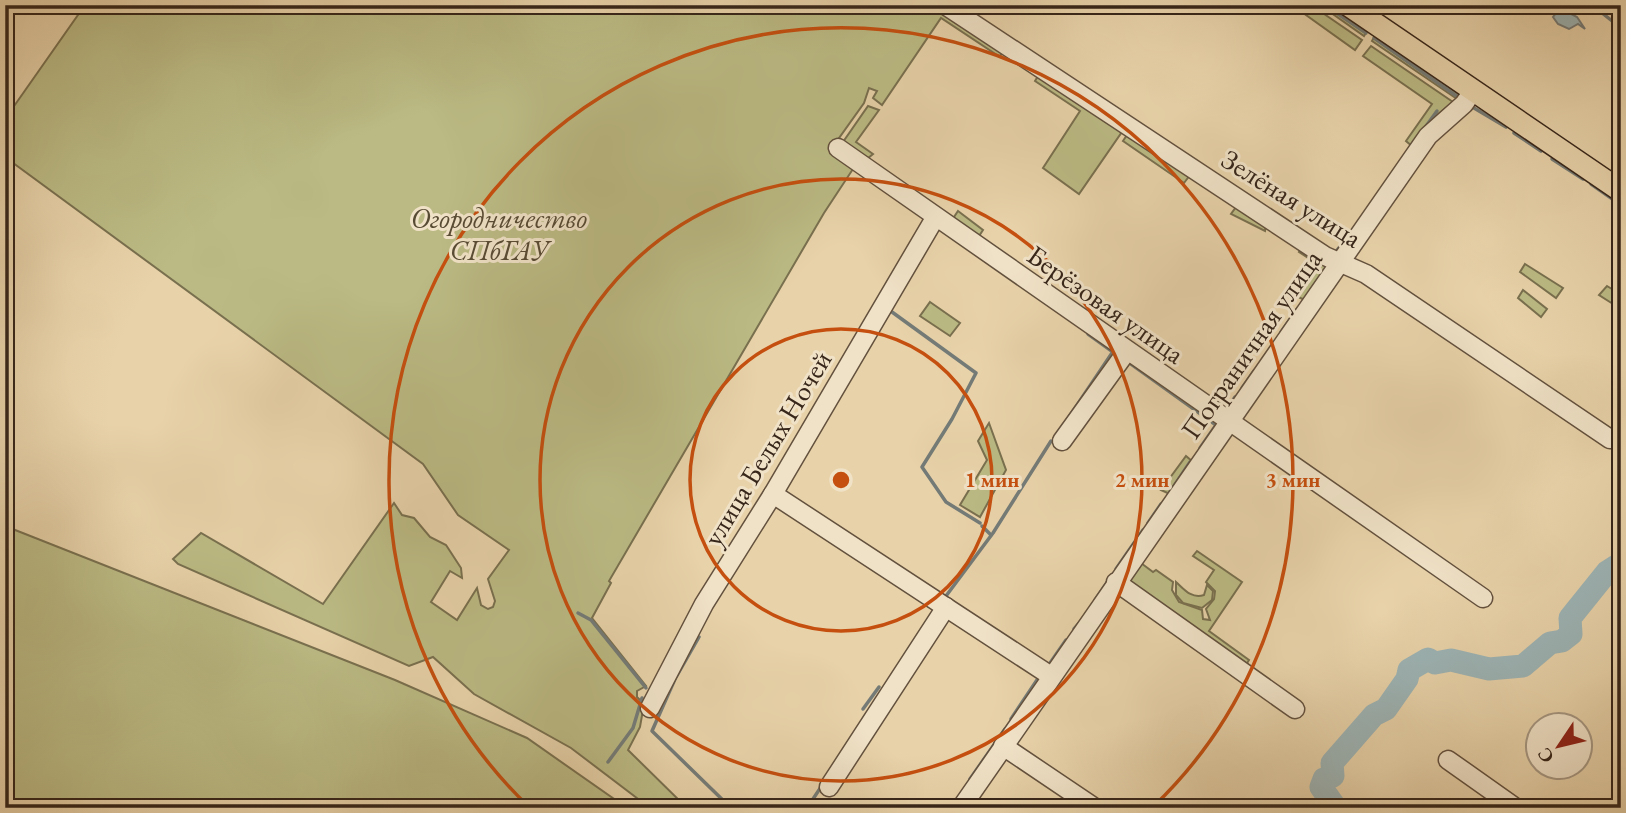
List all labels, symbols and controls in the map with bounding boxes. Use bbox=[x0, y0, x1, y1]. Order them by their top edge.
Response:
street label: Зелёная улица bbox=[1215, 141, 1370, 256]
park label: Огородничество СПбГАУ bbox=[411, 200, 588, 268]
street label: Берёзовая улица bbox=[1020, 237, 1192, 372]
street label: Пограничная улица bbox=[1172, 242, 1330, 446]
street label: улица Белых Ночей bbox=[695, 344, 840, 552]
text: 1 мин bbox=[965, 466, 1019, 493]
text: 2 мин bbox=[1115, 466, 1169, 493]
text: 3 мин bbox=[1266, 466, 1320, 493]
centre of rings bbox=[829, 468, 853, 492]
north arrow bbox=[1524, 712, 1594, 782]
text: С bbox=[1531, 743, 1560, 768]

